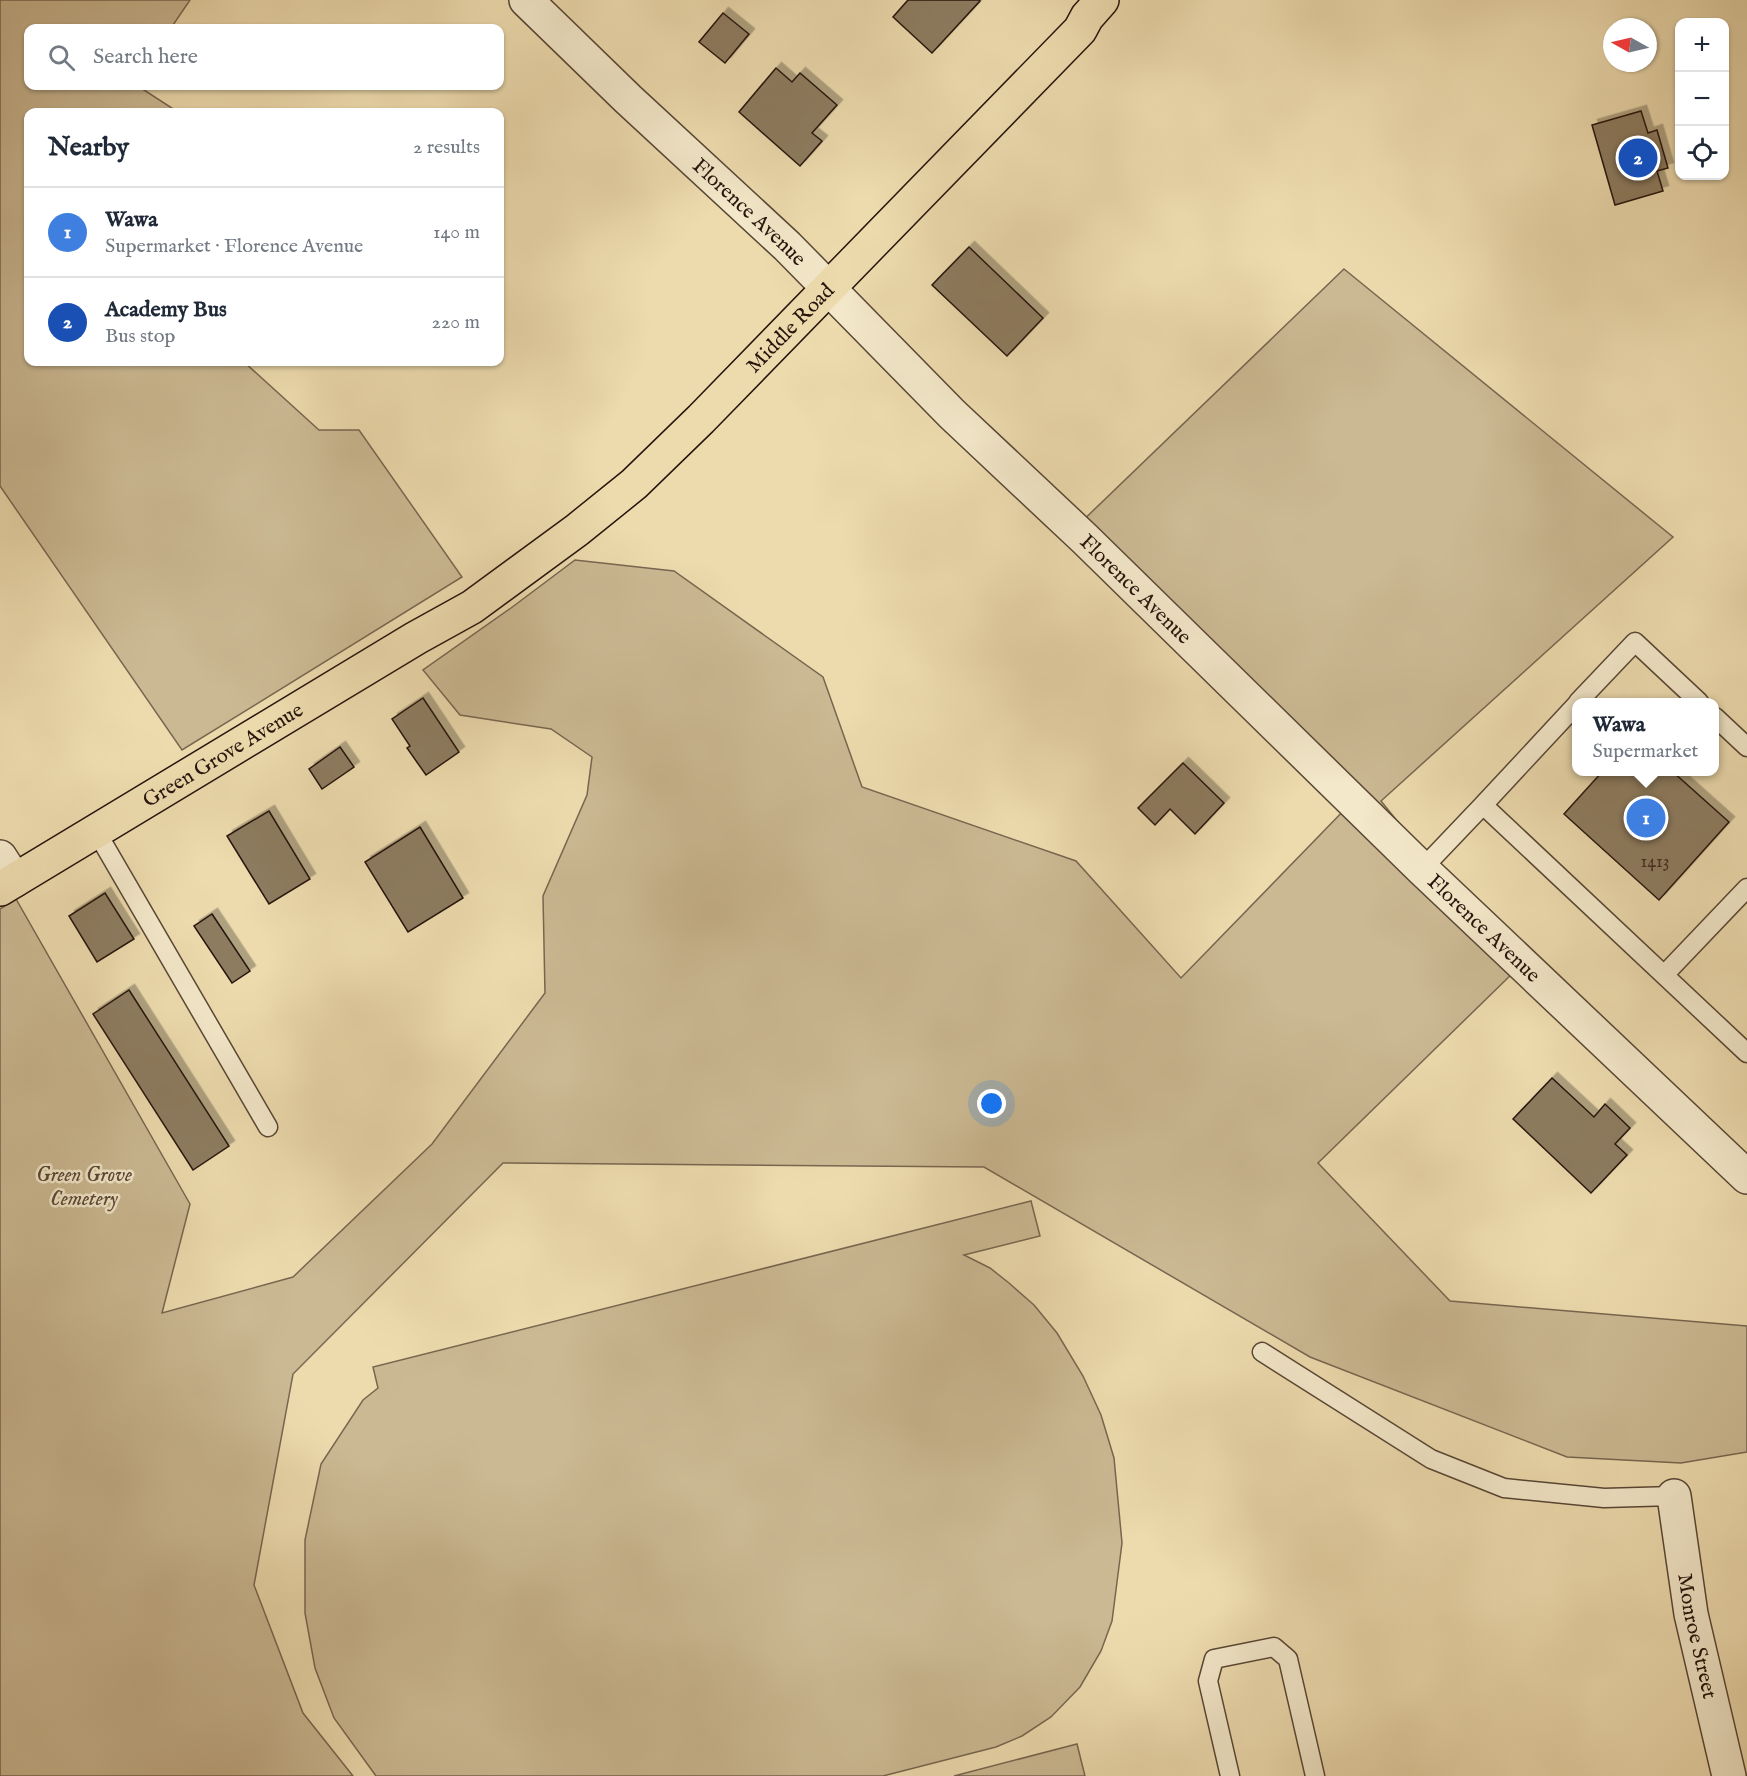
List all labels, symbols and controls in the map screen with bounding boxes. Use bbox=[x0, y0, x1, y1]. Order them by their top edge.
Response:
north arrow bbox=[1603, 18, 1657, 72]
map controls bbox=[1675, 18, 1729, 180]
button: + bbox=[1675, 18, 1729, 72]
search box bbox=[24, 24, 504, 90]
icon: search bbox=[45, 41, 78, 74]
text: Search here bbox=[93, 43, 198, 71]
button: − bbox=[1675, 72, 1729, 126]
button: locate bbox=[1675, 126, 1729, 180]
text: Nearby bbox=[48, 131, 129, 164]
text: 2 results bbox=[413, 135, 480, 160]
pin: 2 bbox=[1618, 136, 1658, 180]
street label: Florence Avenue bbox=[686, 153, 812, 273]
text: Wawa bbox=[105, 206, 158, 234]
text: 1 bbox=[64, 220, 71, 245]
text: 140 m bbox=[433, 220, 480, 245]
text: Supermarket · Florence Avenue bbox=[105, 234, 363, 259]
street label: Middle Road bbox=[741, 278, 841, 379]
text: Academy Bus bbox=[105, 296, 227, 324]
text: 2 bbox=[63, 310, 72, 335]
text: 220 m bbox=[432, 310, 480, 335]
text: Bus stop bbox=[105, 324, 175, 349]
street label: Florence Avenue bbox=[1073, 529, 1197, 651]
street label: Green Grove Avenue bbox=[138, 697, 309, 815]
popup bbox=[1572, 698, 1719, 776]
text: Wawa bbox=[1593, 711, 1645, 739]
text: Supermarket bbox=[1593, 739, 1698, 764]
pin: 1 bbox=[1626, 796, 1666, 840]
house number: 1413 bbox=[1641, 851, 1669, 874]
street label: Florence Avenue bbox=[1421, 869, 1546, 989]
your location bbox=[977, 1089, 1006, 1118]
park label: Green Grove Cemetery bbox=[36, 1162, 132, 1213]
street label: Monroe Street bbox=[1670, 1572, 1722, 1702]

